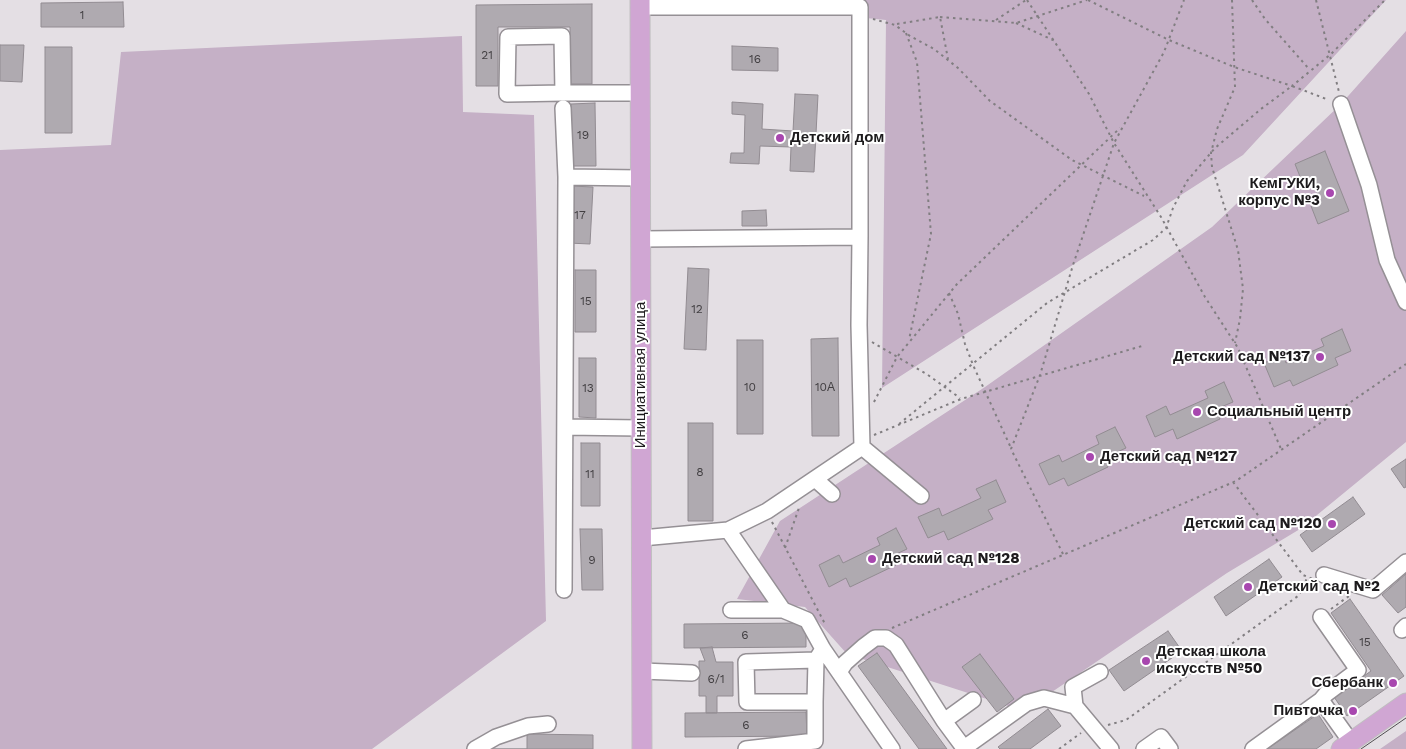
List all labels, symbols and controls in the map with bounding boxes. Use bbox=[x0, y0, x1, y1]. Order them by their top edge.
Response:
house number: 1 bbox=[80, 8, 84, 22]
house number: 21 bbox=[481, 48, 493, 62]
house number: 16 bbox=[749, 52, 761, 66]
house number: 19 bbox=[577, 128, 589, 142]
place label: Детский дом bbox=[790, 129, 884, 147]
marker: Детский дом bbox=[774, 132, 786, 144]
place label: КемГУКИ, корпус №3 bbox=[1238, 175, 1320, 210]
marker: КемГУКИ, корпус №3 bbox=[1324, 187, 1336, 199]
house number: 17 bbox=[574, 208, 586, 222]
house number: 15 bbox=[580, 294, 592, 308]
street label: Инициативная улица bbox=[632, 302, 650, 448]
house number: 12 bbox=[691, 302, 703, 316]
place label: Детский сад №137 bbox=[1173, 348, 1310, 366]
marker: Детский сад №137 bbox=[1314, 351, 1326, 363]
house number: 10 bbox=[744, 380, 756, 394]
house number: 10А bbox=[815, 380, 835, 394]
house number: 13 bbox=[582, 381, 594, 395]
place label: Социальный центр bbox=[1207, 403, 1351, 421]
marker: Социальный центр bbox=[1191, 406, 1203, 418]
place label: Детский сад №127 bbox=[1100, 448, 1237, 466]
marker: Детский сад №127 bbox=[1084, 451, 1096, 463]
house number: 8 bbox=[696, 465, 704, 479]
house number: 11 bbox=[585, 467, 595, 481]
place label: Детский сад №120 bbox=[1184, 515, 1322, 533]
marker: Детский сад №120 bbox=[1326, 518, 1338, 530]
place label: Детский сад №128 bbox=[882, 550, 1020, 568]
house number: 9 bbox=[588, 553, 596, 567]
marker: Детский сад №128 bbox=[866, 553, 878, 565]
place label: Детский сад №2 bbox=[1258, 578, 1380, 596]
marker: Детский сад №2 bbox=[1242, 581, 1254, 593]
house number: 6 bbox=[741, 628, 749, 642]
house number: 15 bbox=[1359, 635, 1371, 649]
place label: Детская школа искусств №50 bbox=[1156, 643, 1266, 678]
marker: Детская школа искусств №50 bbox=[1140, 655, 1152, 667]
house number: 6/1 bbox=[707, 672, 725, 686]
place label: Сбербанк bbox=[1311, 674, 1383, 692]
marker: Сбербанк bbox=[1387, 677, 1399, 689]
place label: Пивточка bbox=[1273, 702, 1343, 720]
marker: Пивточка bbox=[1347, 705, 1359, 717]
house number: 6 bbox=[742, 718, 750, 732]

